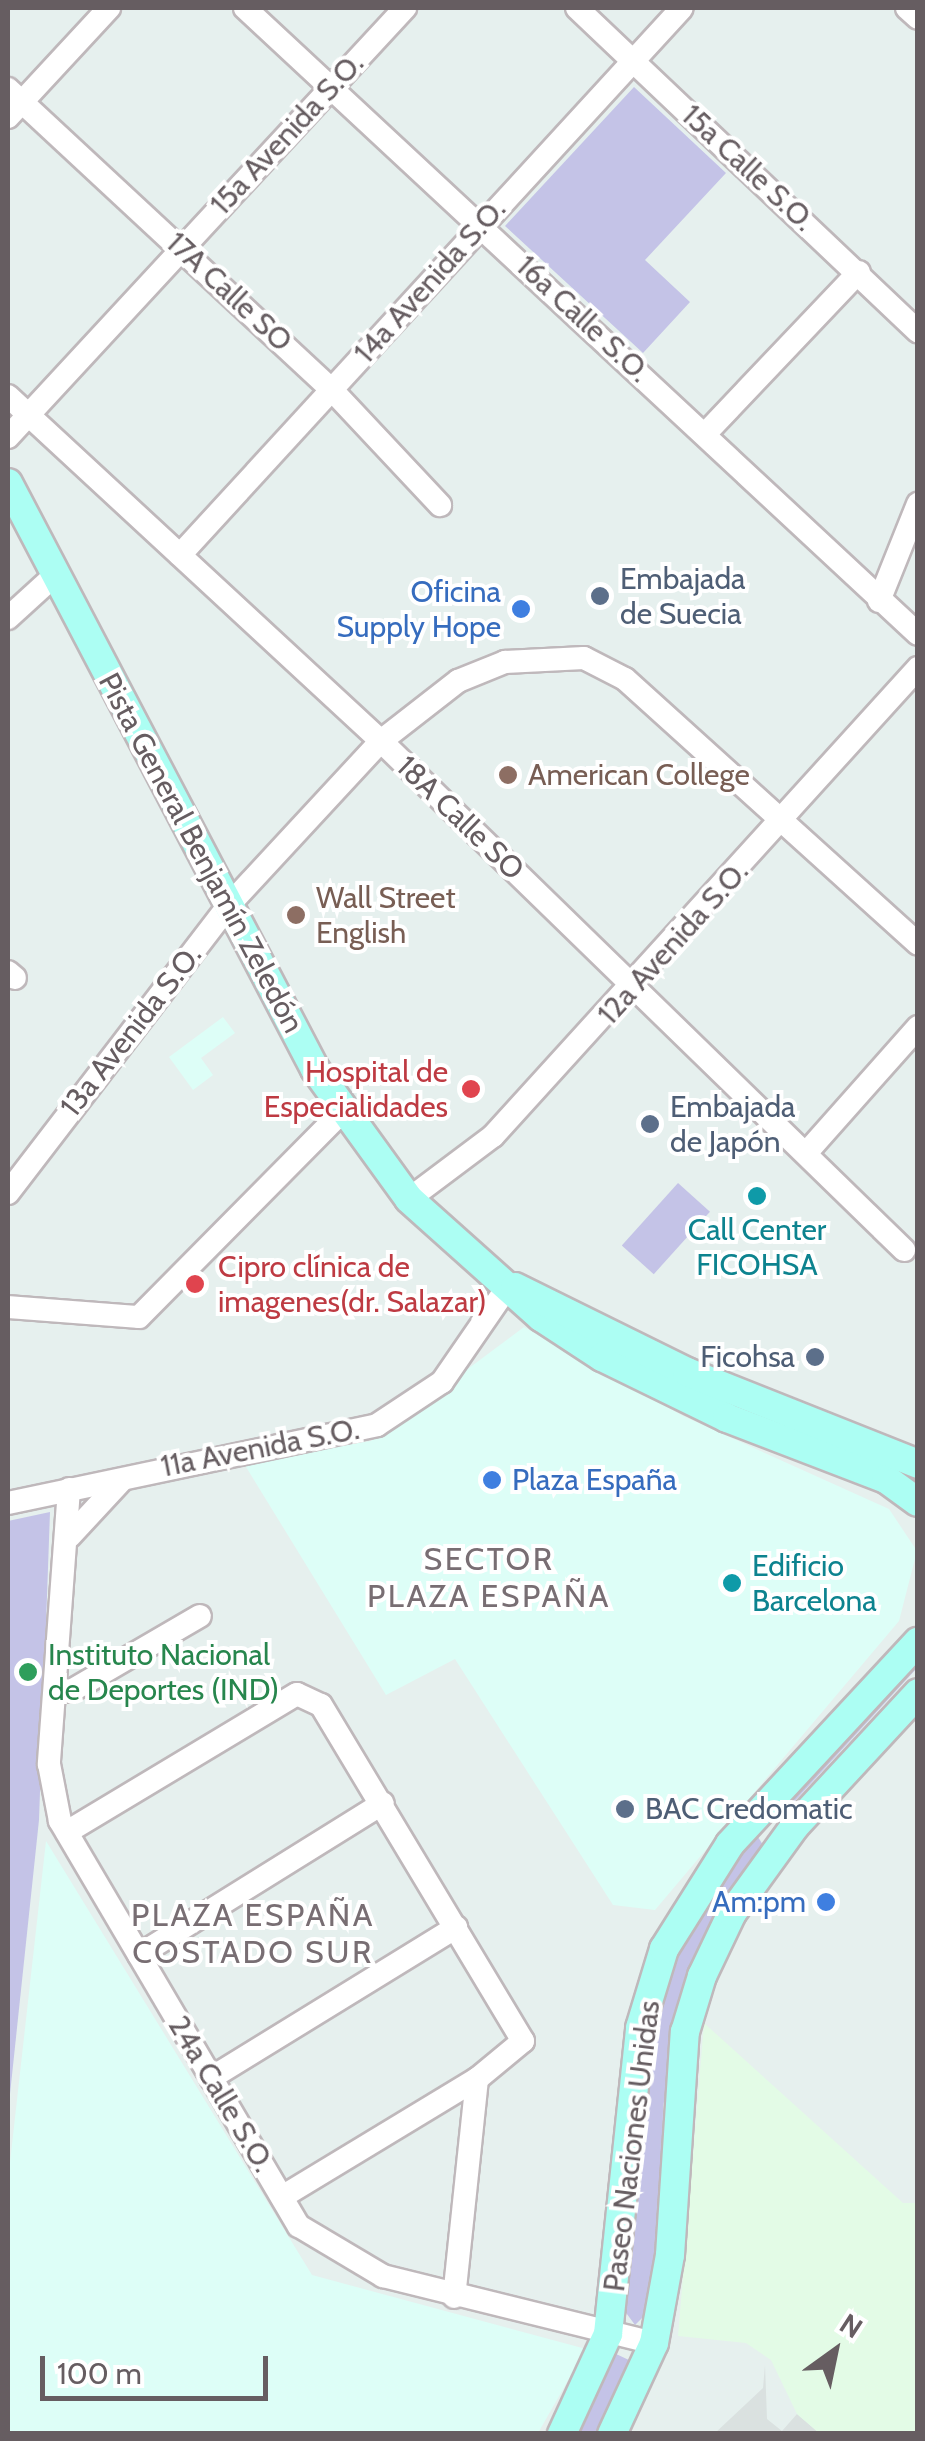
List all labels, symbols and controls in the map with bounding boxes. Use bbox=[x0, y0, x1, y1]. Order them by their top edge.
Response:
street label: 15a Avenida S.O. bbox=[203, 46, 371, 222]
street label: 15a Calle S.O. bbox=[674, 97, 822, 239]
street label: 14a Avenida S.O. bbox=[347, 191, 513, 371]
street label: 17A Calle SO bbox=[159, 225, 299, 359]
street label: 16a Calle S.O. bbox=[509, 248, 657, 390]
place label: Embajada de Suecia bbox=[620, 561, 746, 632]
place label: Oficina Supply Hope bbox=[336, 574, 501, 644]
marker: Embajada de Suecia bbox=[589, 585, 611, 607]
marker: Oficina Supply Hope bbox=[510, 598, 532, 620]
street label: Pista General Benjamín Zeledón bbox=[91, 667, 311, 1039]
street label: 18A Calle SO bbox=[389, 749, 531, 887]
place label: American College bbox=[528, 757, 750, 793]
marker: American College bbox=[497, 764, 519, 786]
street label: 12a Avenida S.O. bbox=[590, 854, 756, 1032]
place label: Wall Street English bbox=[316, 880, 456, 950]
marker: Wall Street English bbox=[285, 904, 307, 926]
street label: 13a Avenida S.O. bbox=[53, 938, 209, 1124]
place label: Hospital de Especialidades bbox=[264, 1054, 448, 1124]
marker: Hospital de Especialidades bbox=[458, 1076, 484, 1102]
place label: Embajada de Japón bbox=[670, 1089, 796, 1160]
marker: Embajada de Japón bbox=[639, 1113, 661, 1135]
marker: Call Center FICOHSA bbox=[746, 1185, 768, 1207]
place label: Call Center FICOHSA bbox=[688, 1212, 826, 1282]
place label: Cipro clínica de imagenes(dr. Salazar) bbox=[218, 1249, 487, 1320]
marker: Cipro clínica de imagenes(dr. Salazar) bbox=[182, 1271, 208, 1297]
place label: Ficohsa bbox=[700, 1339, 795, 1375]
marker: Ficohsa bbox=[804, 1346, 826, 1368]
street label: 11a Avenida S.O. bbox=[158, 1411, 362, 1485]
place label: Plaza España bbox=[512, 1462, 677, 1498]
marker: Plaza España bbox=[481, 1469, 503, 1491]
district label: SECTOR PLAZA ESPAÑA bbox=[367, 1541, 611, 1616]
place label: Edificio Barcelona bbox=[752, 1548, 877, 1618]
marker: Edificio Barcelona bbox=[721, 1572, 743, 1594]
place label: Instituto Nacional de Deportes (IND) bbox=[48, 1637, 279, 1708]
marker: Instituto Nacional de Deportes (IND) bbox=[17, 1661, 39, 1683]
place label: BAC Credomatic bbox=[645, 1791, 853, 1827]
marker: BAC Credomatic bbox=[614, 1798, 636, 1820]
place label: Am:pm bbox=[712, 1884, 806, 1920]
marker: Am:pm bbox=[815, 1891, 837, 1913]
district label: PLAZA ESPAÑA COSTADO SUR bbox=[131, 1897, 375, 1972]
street label: Paseo Naciones Unidas bbox=[596, 1998, 668, 2294]
street label: 24a Calle S.O. bbox=[160, 2010, 282, 2178]
north arrow bbox=[785, 2301, 885, 2401]
text: N bbox=[834, 2306, 869, 2345]
scale bar bbox=[45, 2336, 272, 2398]
text: 100 m bbox=[57, 2355, 142, 2392]

